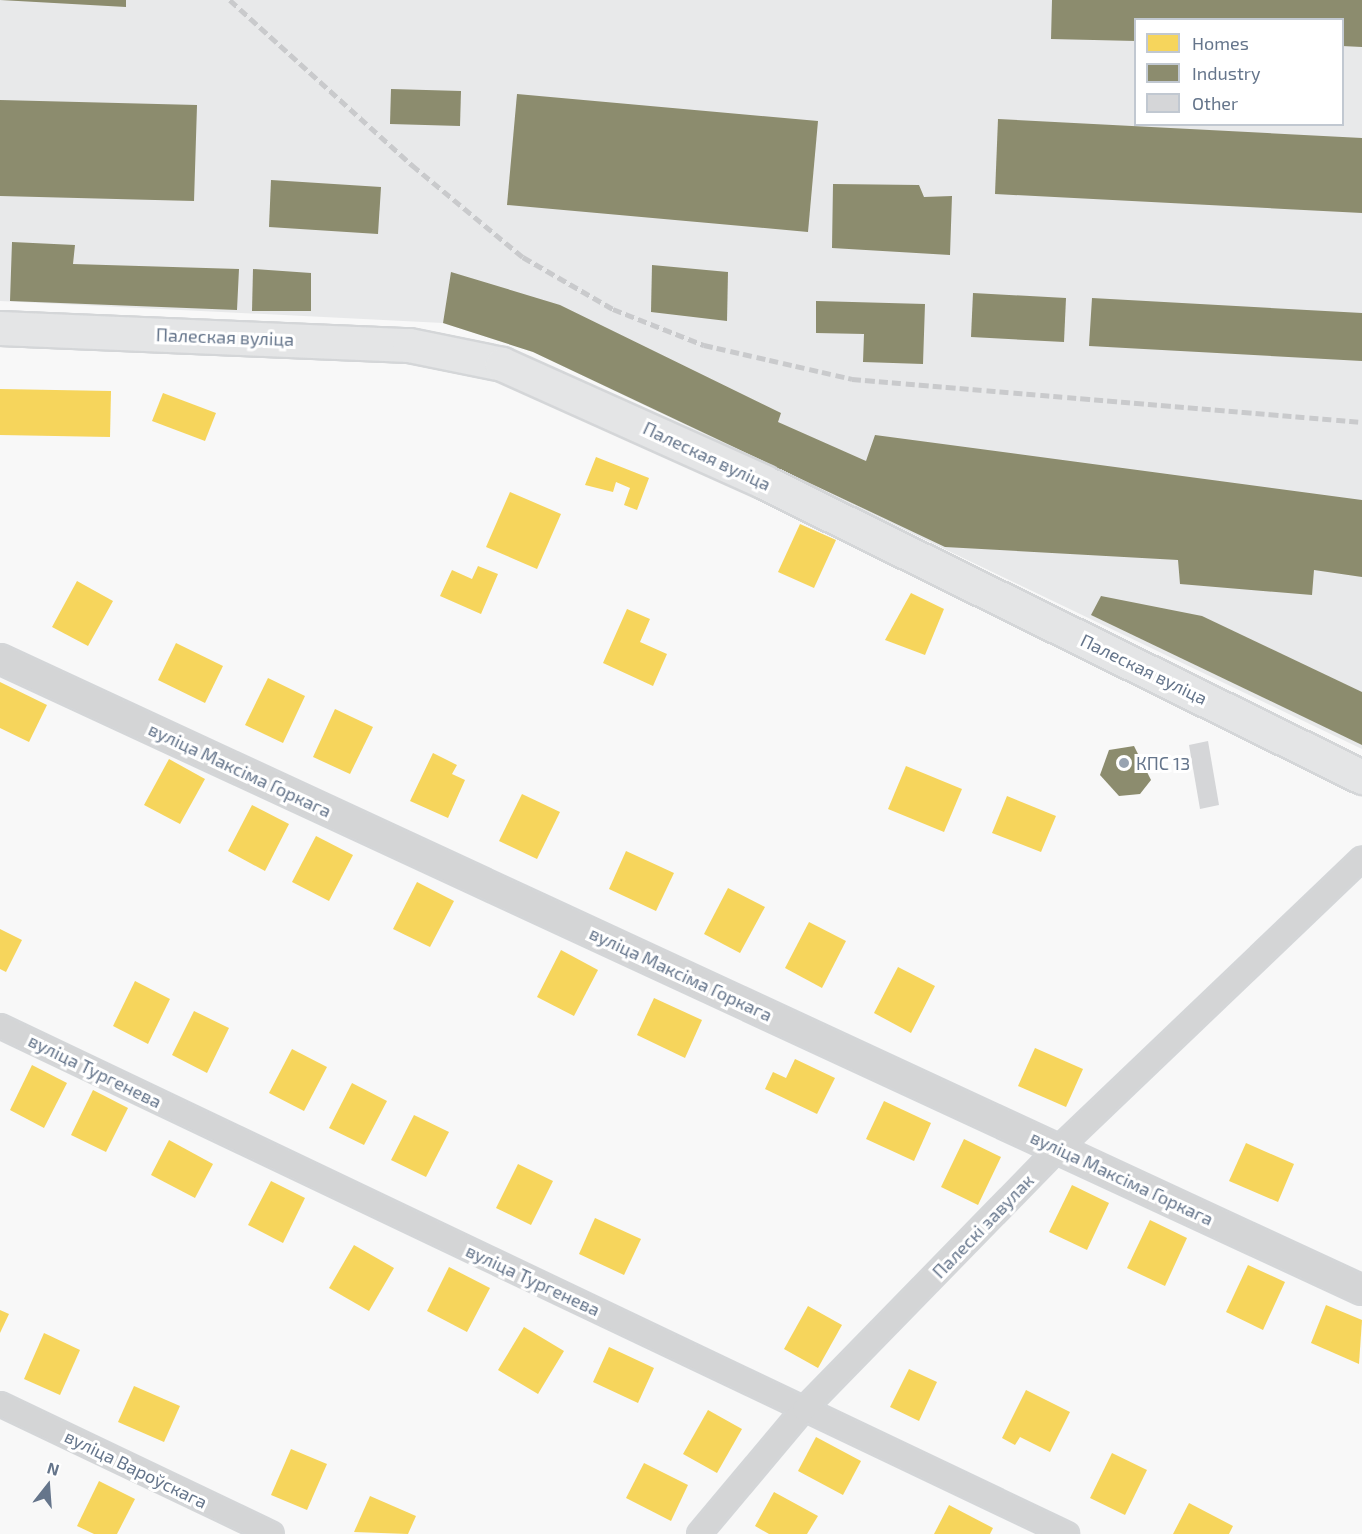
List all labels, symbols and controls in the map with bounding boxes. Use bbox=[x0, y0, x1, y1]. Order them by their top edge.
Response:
legend bbox=[1134, 18, 1344, 126]
text: Homes bbox=[1192, 32, 1249, 54]
text: Industry bbox=[1192, 62, 1261, 84]
text: Other bbox=[1192, 92, 1238, 114]
street label: Палеская вуліца bbox=[156, 324, 294, 350]
street label: Палеская вуліца bbox=[640, 417, 774, 495]
street label: Палеская вуліца bbox=[1077, 629, 1211, 709]
street label: вуліца Максіма Горкага bbox=[145, 718, 335, 822]
place label: КПС 13 bbox=[1136, 752, 1190, 774]
marker: КПС 13 bbox=[1117, 756, 1131, 770]
street label: вуліца Максіма Горкага bbox=[586, 922, 776, 1026]
street label: вуліца Тургенева bbox=[25, 1029, 165, 1113]
street label: вуліца Максіма Горкага bbox=[1027, 1126, 1217, 1230]
street label: Палескі завулак bbox=[928, 1169, 1038, 1283]
street label: вуліца Тургенева bbox=[463, 1239, 603, 1321]
street label: вуліца Вароўскага bbox=[61, 1425, 211, 1513]
north arrow bbox=[18, 1456, 78, 1516]
text: N bbox=[45, 1458, 62, 1479]

